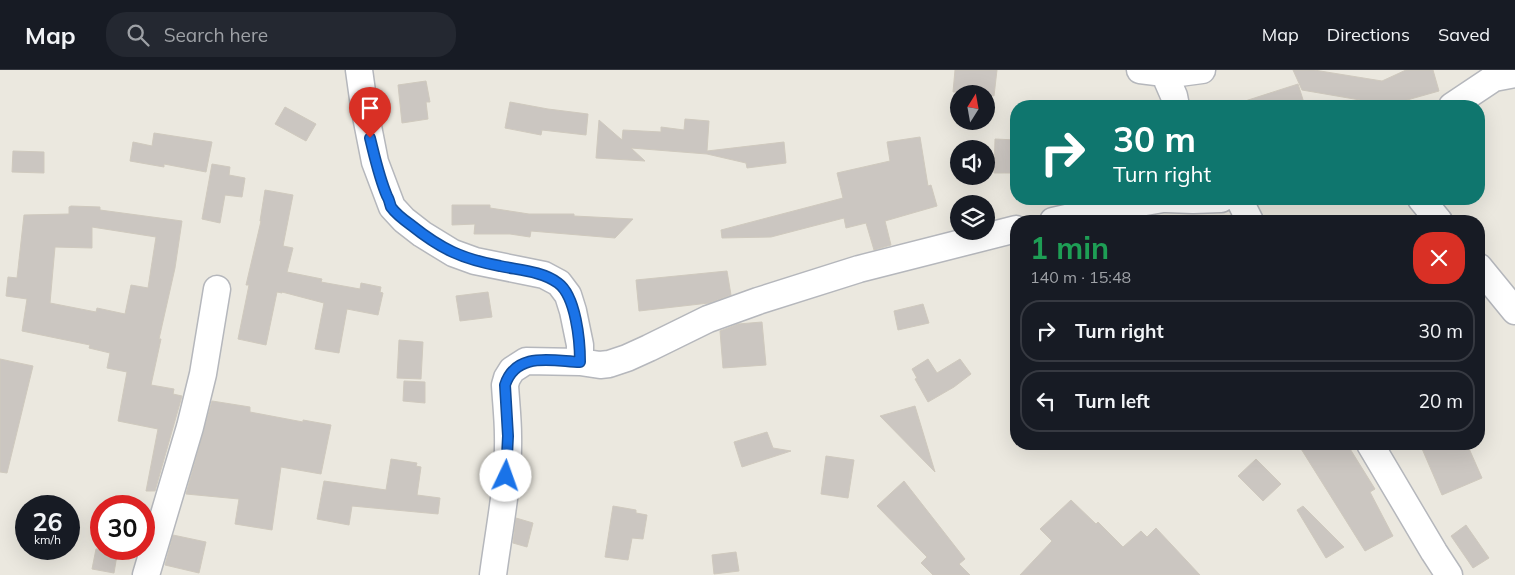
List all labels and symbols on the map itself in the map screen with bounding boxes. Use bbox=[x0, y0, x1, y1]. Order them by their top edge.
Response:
north arrow bbox=[950, 85, 995, 130]
pin bbox=[349, 87, 391, 138]
position arrow bbox=[479, 449, 531, 501]
speed limit sign: 30 bbox=[90, 495, 155, 560]

